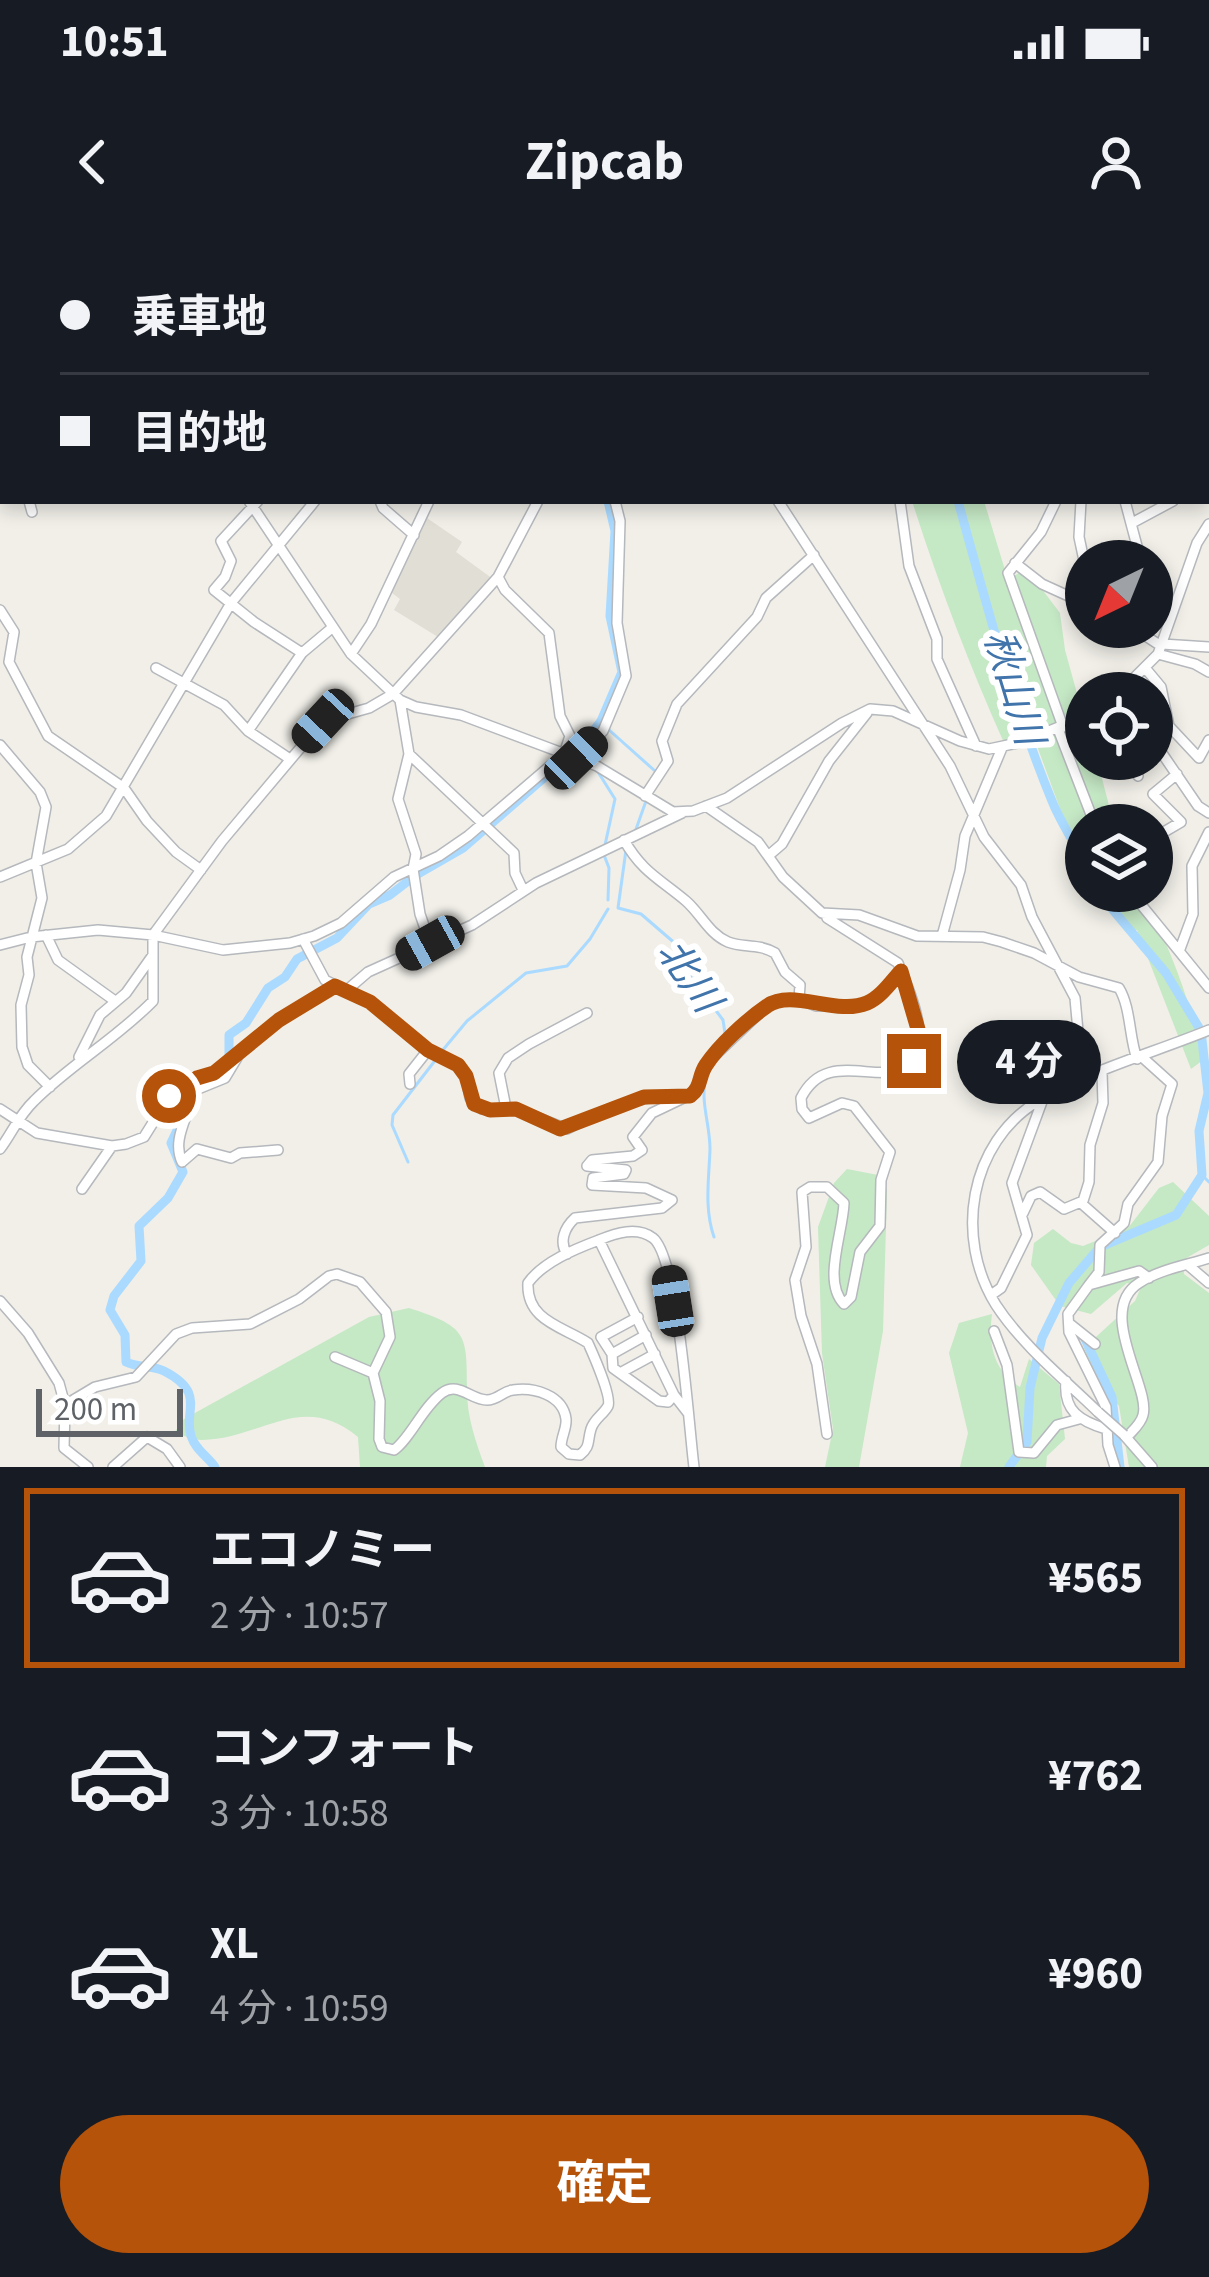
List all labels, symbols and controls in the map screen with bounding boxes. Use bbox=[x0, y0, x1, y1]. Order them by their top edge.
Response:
text: 10:51 bbox=[60, 10, 169, 74]
text: Zipcab bbox=[525, 124, 684, 201]
icon: back bbox=[60, 129, 126, 195]
icon: person bbox=[1083, 129, 1149, 195]
text: 乗車地 bbox=[132, 286, 267, 350]
text: 目的地 bbox=[132, 402, 267, 466]
north arrow bbox=[1065, 540, 1173, 648]
map controls bbox=[1065, 540, 1173, 912]
water label: 秋山川 bbox=[969, 623, 1058, 756]
button: locate bbox=[1065, 672, 1173, 780]
car bbox=[285, 682, 361, 760]
car bbox=[538, 720, 614, 796]
button: layers bbox=[1065, 804, 1173, 912]
car bbox=[390, 910, 470, 976]
water label: 北川 bbox=[643, 928, 736, 1027]
callout: 4 分 bbox=[956, 1019, 1100, 1103]
route end bbox=[887, 1034, 941, 1088]
text: 4 分 bbox=[995, 1034, 1063, 1090]
route start bbox=[142, 1069, 196, 1123]
car bbox=[650, 1263, 696, 1339]
scale bar bbox=[36, 1383, 183, 1436]
text: 200 m bbox=[54, 1386, 137, 1433]
text: エコノミー bbox=[210, 1519, 435, 1583]
icon: car bbox=[66, 1524, 174, 1632]
text: ¥565 bbox=[1048, 1546, 1143, 1610]
text: 2 分 · 10:57 bbox=[210, 1588, 389, 1644]
text: コンフォート bbox=[210, 1717, 479, 1781]
icon: car bbox=[66, 1722, 174, 1830]
text: ¥762 bbox=[1048, 1744, 1143, 1808]
text: 3 分 · 10:58 bbox=[210, 1786, 389, 1842]
text: XL bbox=[210, 1912, 259, 1976]
icon: car bbox=[66, 1920, 174, 2028]
text: ¥960 bbox=[1048, 1942, 1143, 2006]
text: 4 分 · 10:59 bbox=[210, 1981, 389, 2037]
button: 確定 bbox=[60, 2115, 1149, 2253]

